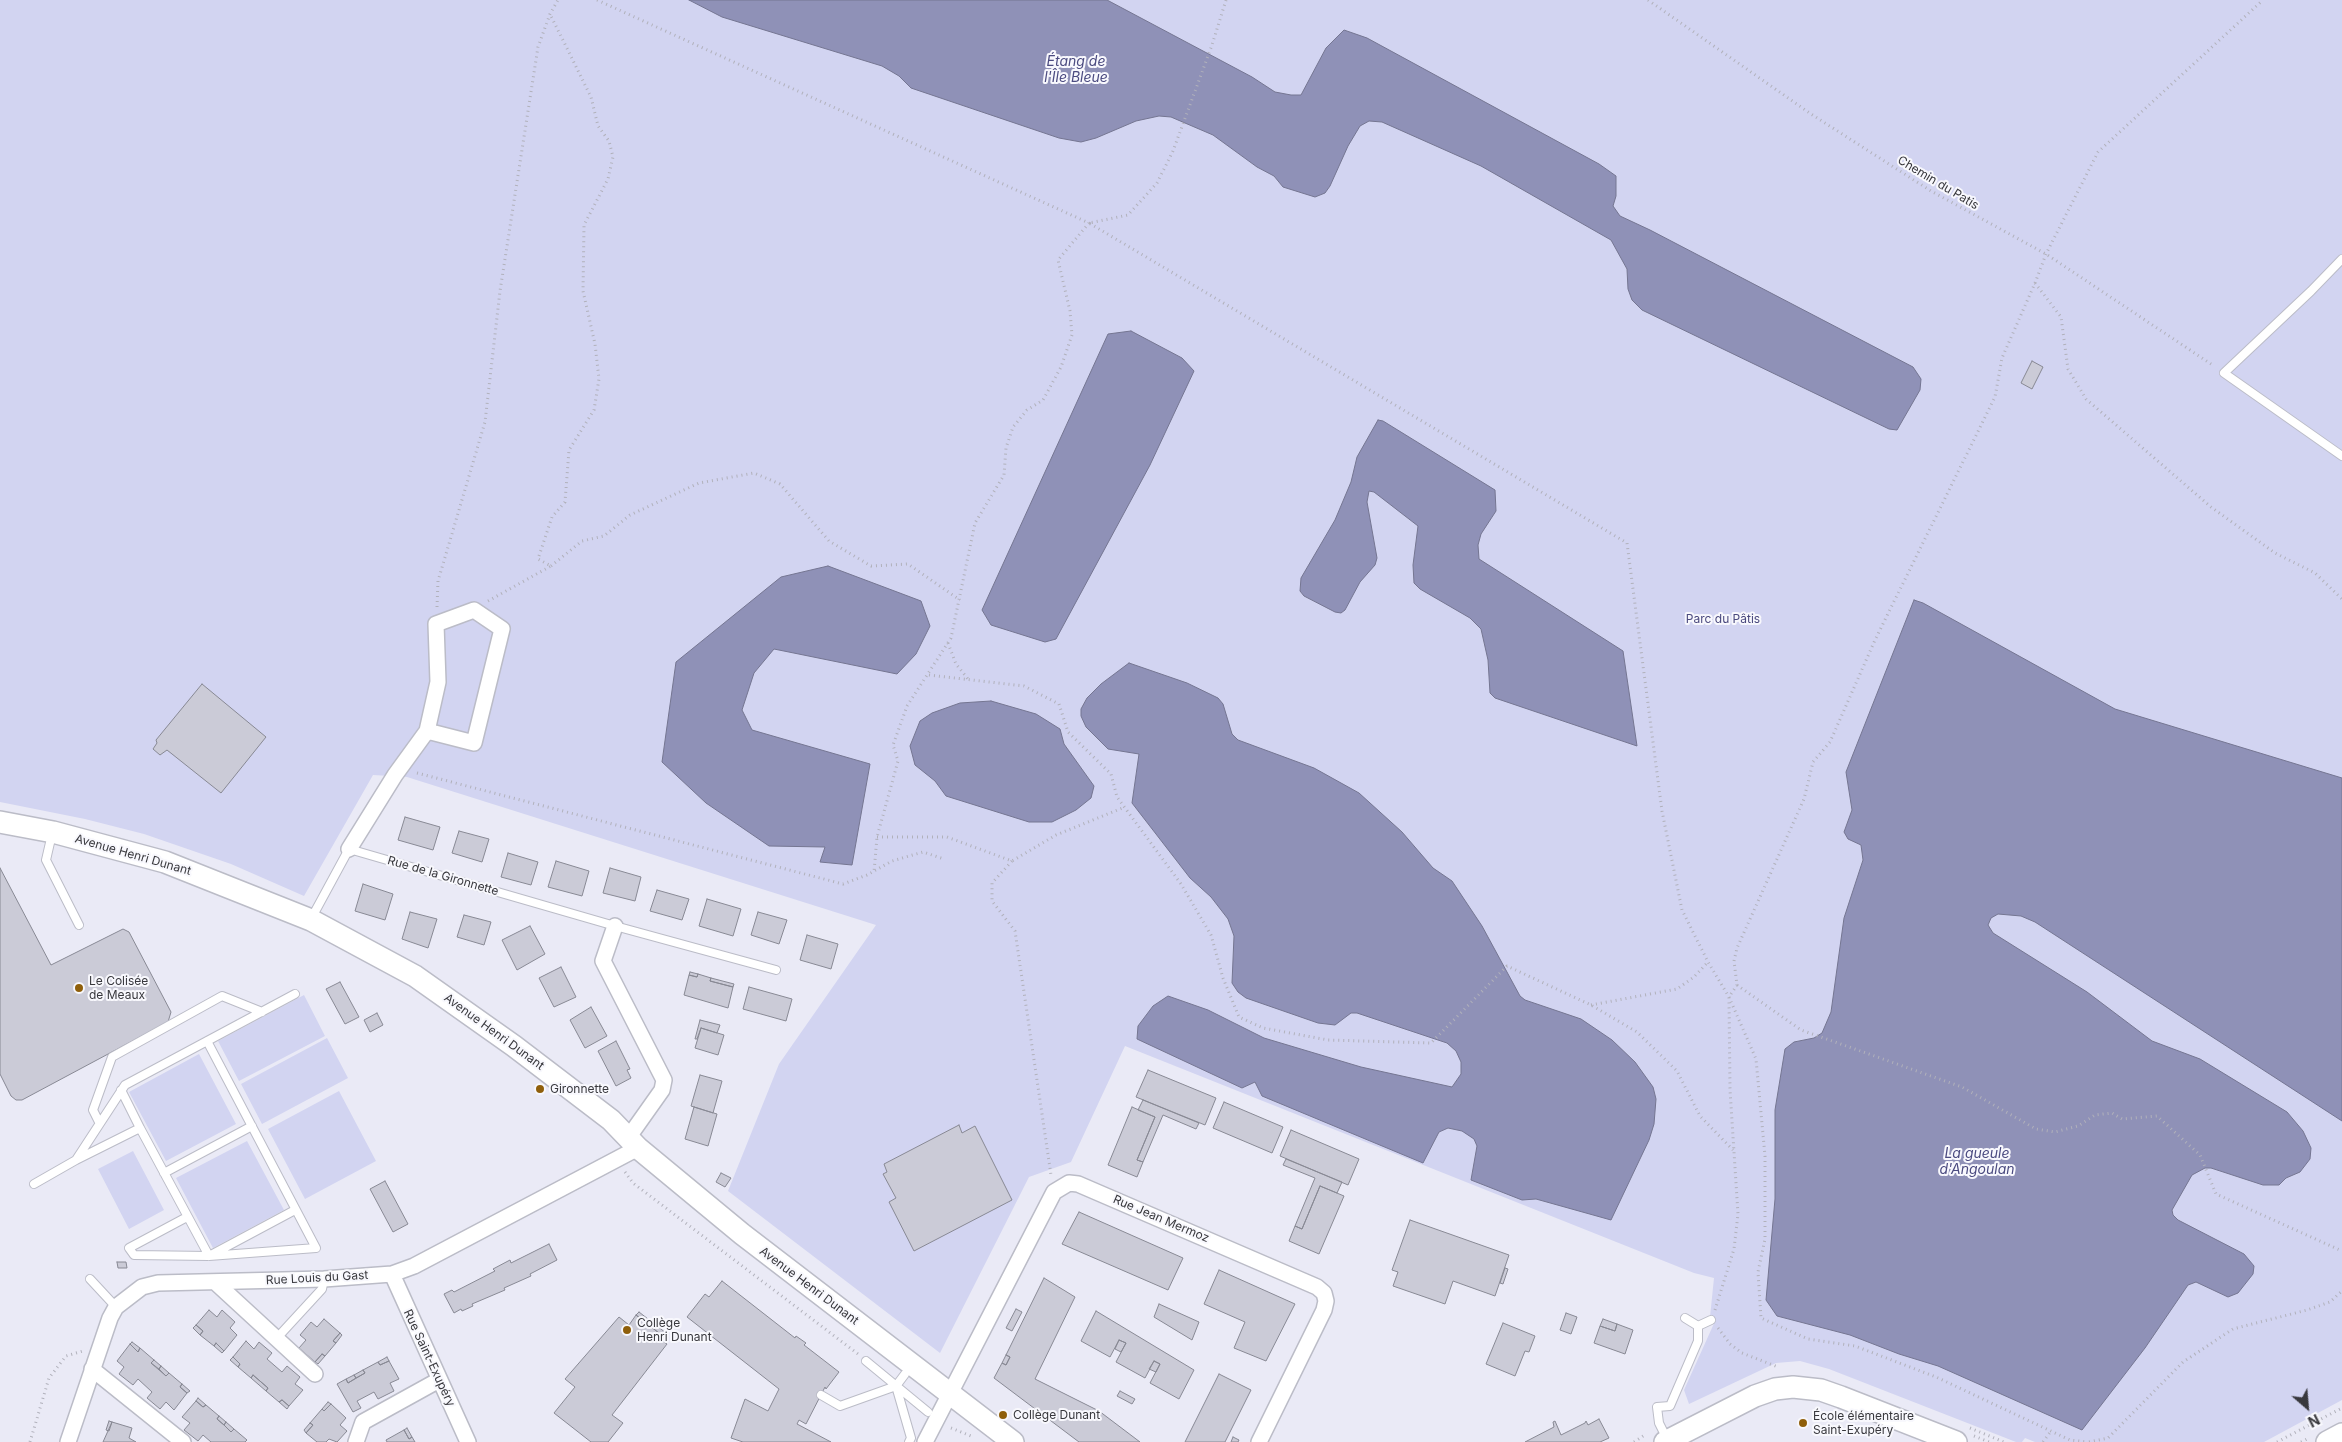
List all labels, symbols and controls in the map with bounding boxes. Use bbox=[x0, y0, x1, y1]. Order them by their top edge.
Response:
water label: Étang de l'Île Bleue bbox=[1044, 54, 1108, 86]
street label: Chemin du Patis bbox=[1895, 153, 1981, 213]
park label: Parc du Pâtis bbox=[1686, 612, 1760, 626]
street label: Avenue Henri Dunant bbox=[73, 832, 193, 878]
street label: Rue de la Gironnette bbox=[386, 853, 500, 899]
place label: Le Colisée de Meaux bbox=[89, 974, 148, 1002]
marker: Le Colisée de Meaux bbox=[73, 982, 85, 994]
street label: Avenue Henri Dunant bbox=[441, 991, 547, 1073]
place label: Gironnette bbox=[550, 1082, 609, 1096]
marker: Gironnette bbox=[534, 1083, 546, 1095]
water label: La gueule d'Angoulan bbox=[1939, 1146, 2015, 1178]
street label: Rue Jean Mermoz bbox=[1111, 1192, 1211, 1246]
street label: Avenue Henri Dunant bbox=[757, 1244, 861, 1328]
street label: Rue Louis du Gast bbox=[265, 1268, 369, 1288]
street label: Rue Saint-Exupéry bbox=[400, 1307, 458, 1409]
place label: Collège Henri Dunant bbox=[637, 1316, 712, 1344]
marker: Collège Henri Dunant bbox=[621, 1324, 633, 1336]
north arrow bbox=[2282, 1382, 2332, 1432]
place label: Collège Dunant bbox=[1013, 1408, 1100, 1422]
marker: Collège Dunant bbox=[997, 1409, 1009, 1421]
place label: École élémentaire Saint-Exupéry bbox=[1813, 1409, 1914, 1437]
text: N bbox=[2305, 1411, 2323, 1431]
marker: École élémentaire Saint-Exupéry bbox=[1797, 1417, 1809, 1429]

